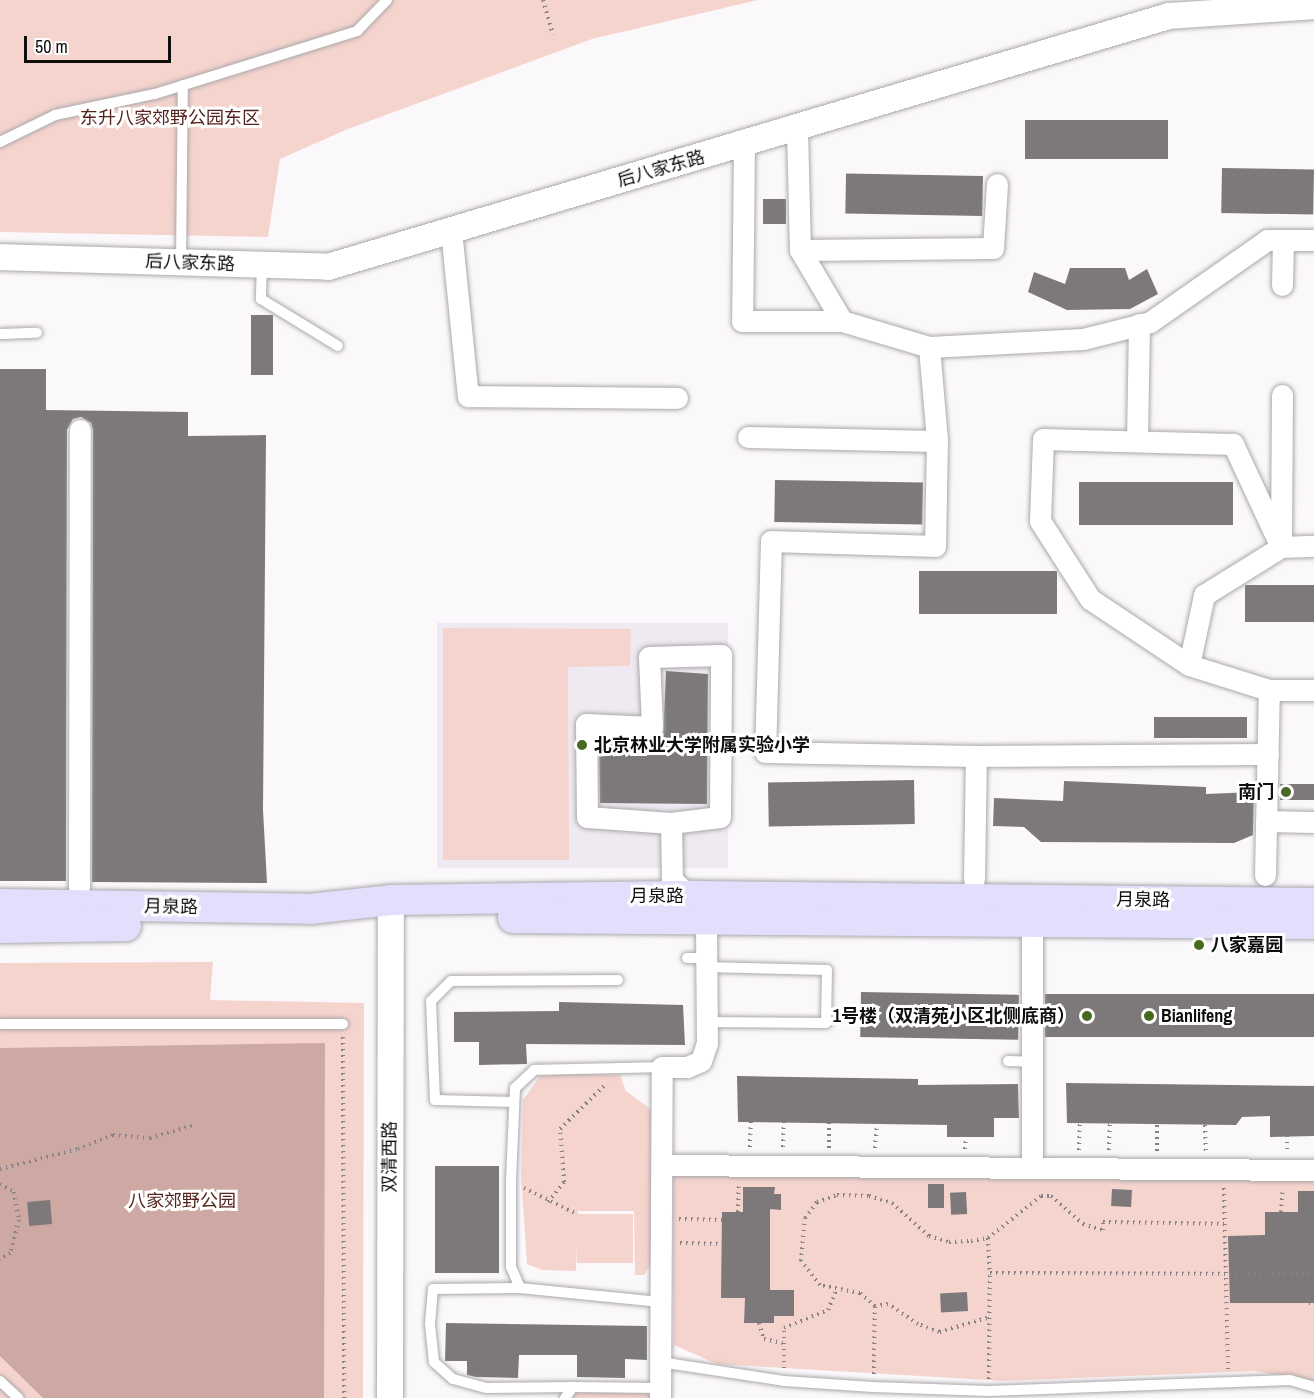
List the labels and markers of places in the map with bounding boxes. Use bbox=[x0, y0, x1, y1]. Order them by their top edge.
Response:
place label: 北京林业大学附属实验小学 bbox=[594, 734, 810, 756]
marker: 北京林业大学附属实验小学 bbox=[575, 738, 589, 752]
place label: 南门 bbox=[1238, 781, 1274, 803]
marker: 南门 bbox=[1279, 785, 1293, 799]
place label: 八家嘉园 bbox=[1211, 934, 1283, 956]
marker: 八家嘉园 bbox=[1192, 938, 1206, 952]
place label: 1号楼（双清苑小区北侧底商） bbox=[833, 1005, 1075, 1027]
place label: Bianlifeng bbox=[1161, 1005, 1232, 1027]
marker: 1号楼（双清苑小区北侧底商） bbox=[1080, 1009, 1094, 1023]
marker: Bianlifeng bbox=[1142, 1009, 1156, 1023]

